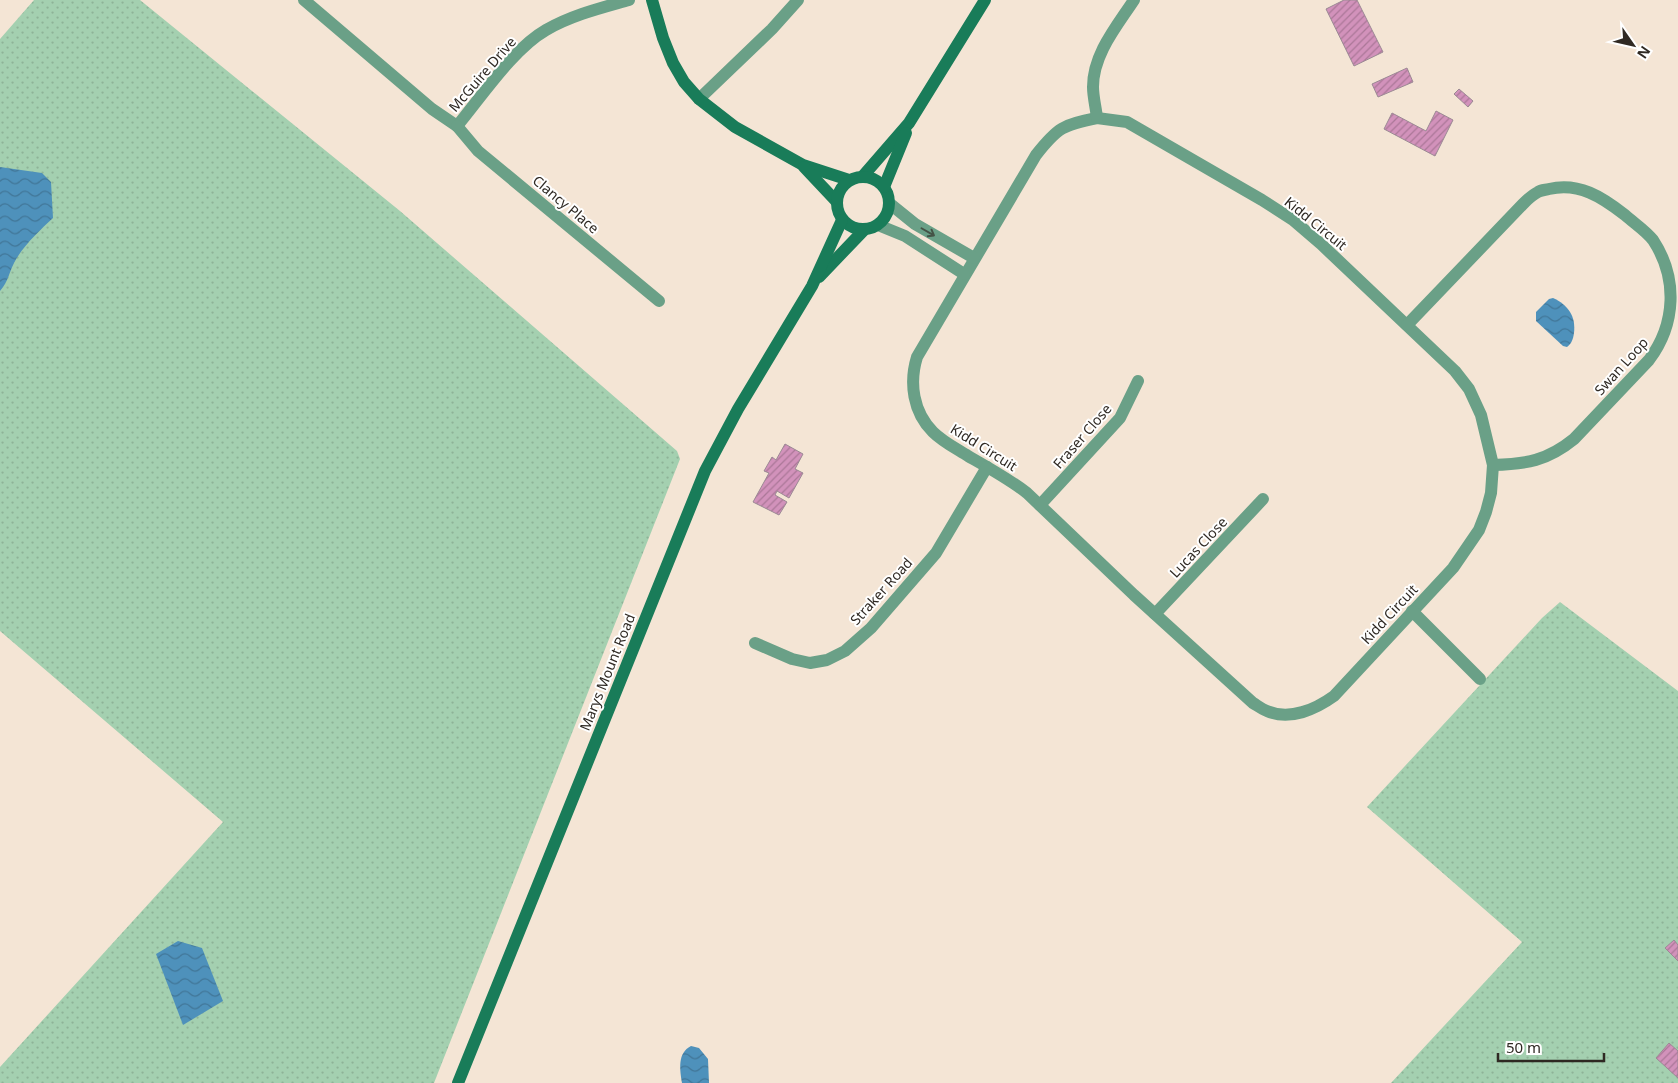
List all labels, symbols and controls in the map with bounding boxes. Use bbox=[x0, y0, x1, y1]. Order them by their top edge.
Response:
north arrow bbox=[1608, 20, 1658, 70]
street label: McGuire Drive bbox=[444, 32, 520, 116]
text: N bbox=[1633, 43, 1655, 63]
street label: Clancy Place bbox=[529, 171, 603, 237]
street label: Kidd Circuit bbox=[1281, 192, 1351, 254]
one-way arrow bbox=[921, 227, 936, 237]
street label: Swan Loop bbox=[1590, 333, 1652, 399]
street label: Fraser Close bbox=[1049, 399, 1116, 472]
street label: Kidd Circuit bbox=[947, 419, 1021, 475]
street label: Lucas Close bbox=[1165, 512, 1231, 581]
street label: Straker Road bbox=[846, 553, 916, 629]
street label: Kidd Circuit bbox=[1356, 580, 1422, 648]
street label: Marys Mount Road bbox=[575, 611, 639, 733]
scale bar bbox=[1498, 1030, 1604, 1062]
text: 50 m bbox=[1506, 1037, 1541, 1057]

